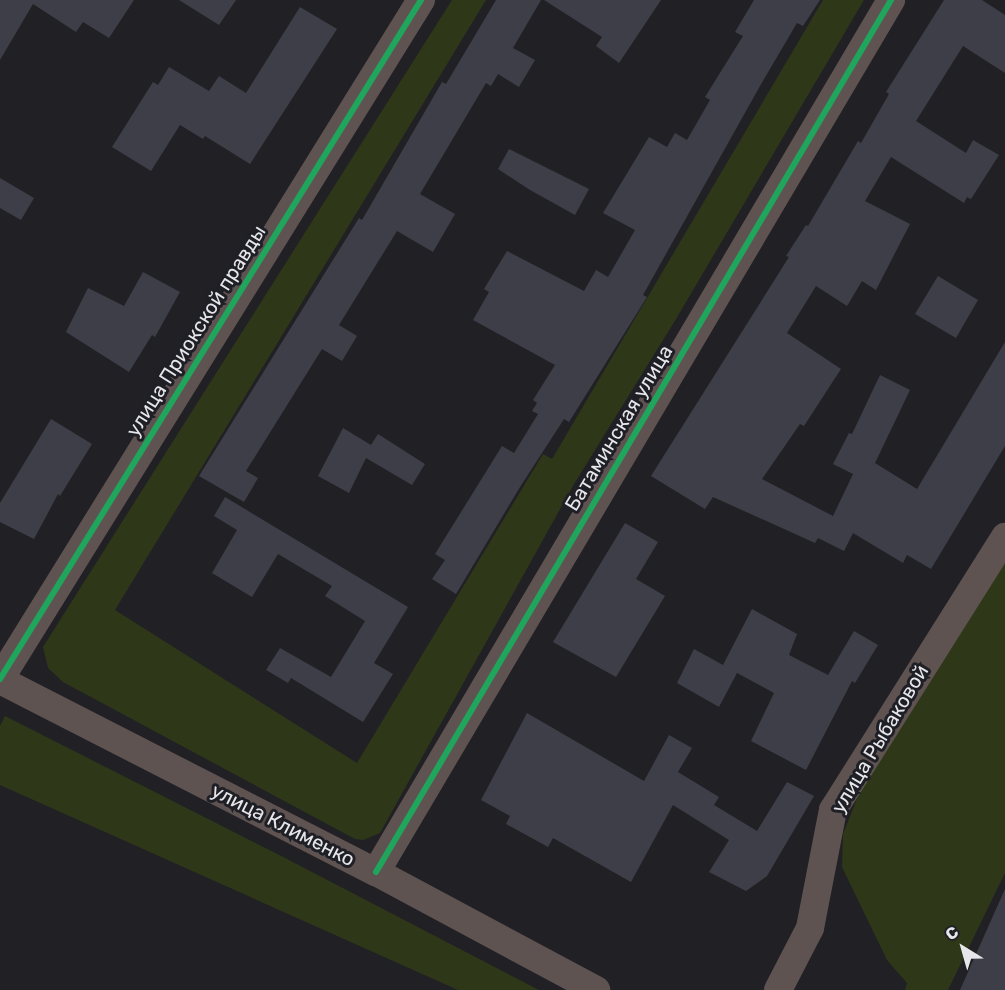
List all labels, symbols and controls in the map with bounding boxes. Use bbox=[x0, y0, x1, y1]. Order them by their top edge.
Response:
street label: улица Приокской правды bbox=[121, 221, 271, 441]
street label: Батаминская улица bbox=[560, 341, 678, 515]
street label: улица Рыбаковой bbox=[826, 661, 934, 817]
street label: улица Клименко bbox=[207, 779, 359, 871]
north arrow bbox=[933, 918, 993, 978]
text: С bbox=[942, 922, 962, 944]

